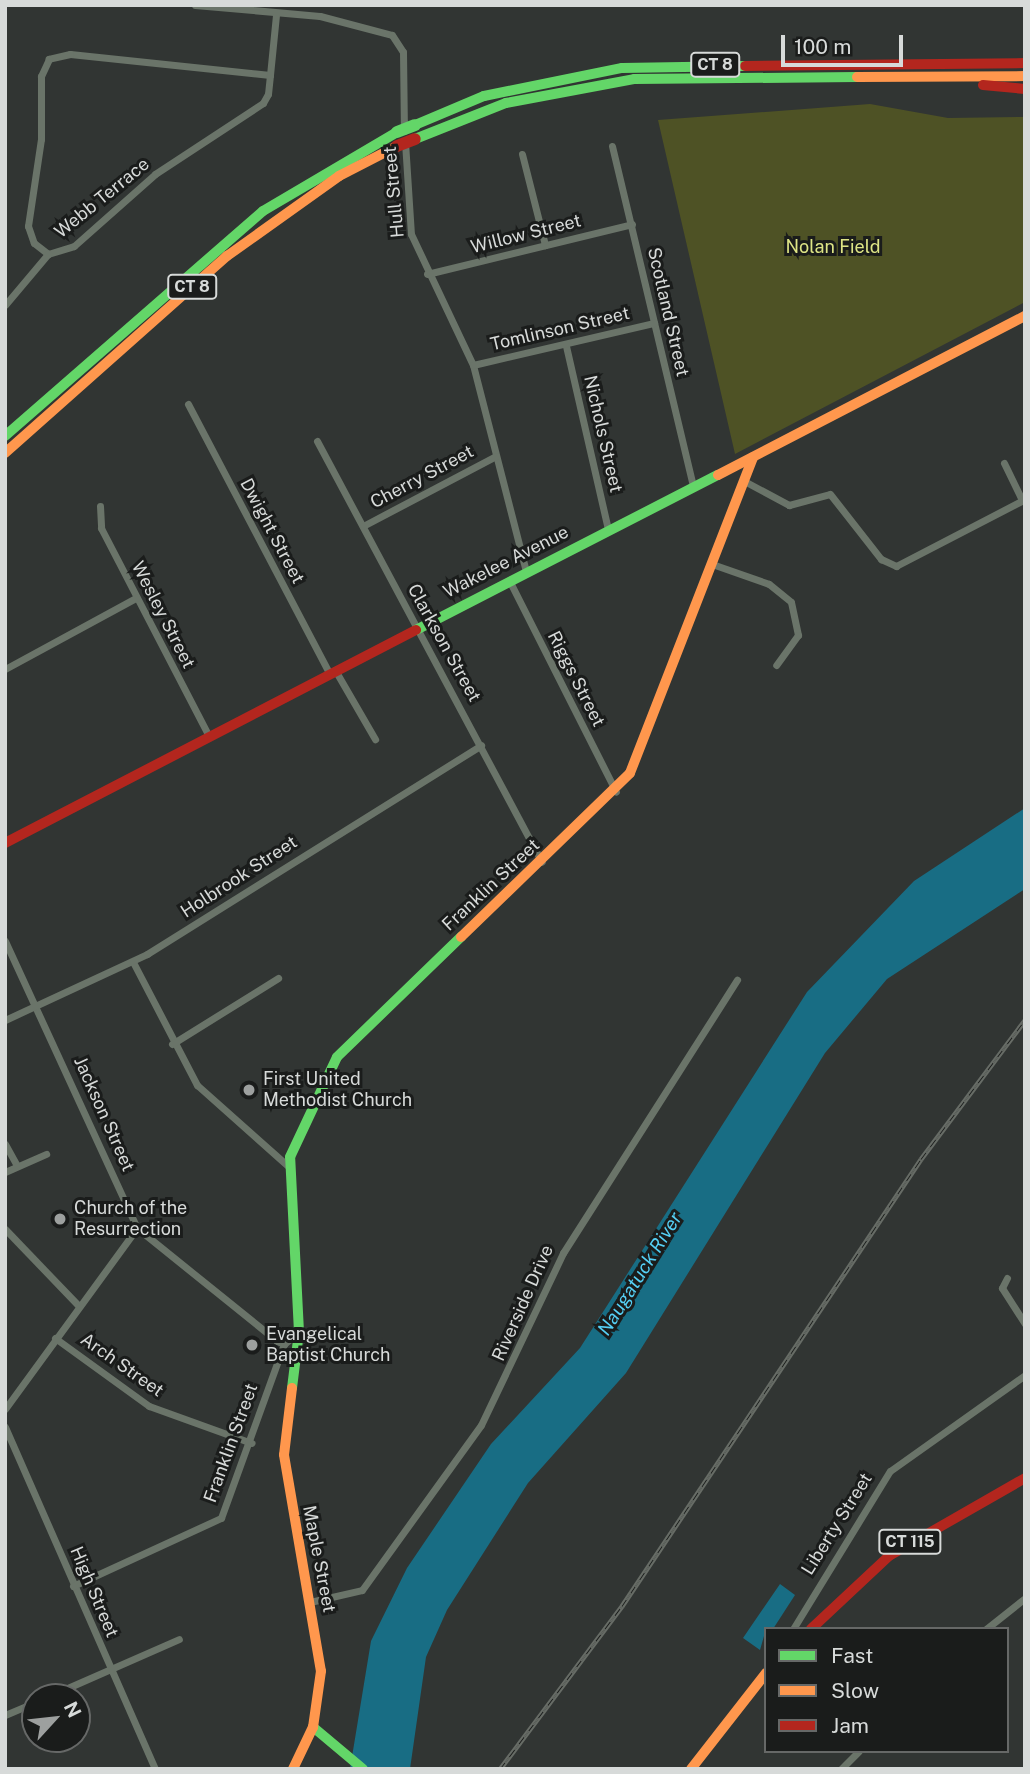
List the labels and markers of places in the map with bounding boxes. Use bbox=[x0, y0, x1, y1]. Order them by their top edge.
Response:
place label: First United Methodist Church bbox=[263, 1069, 412, 1112]
marker: First United Methodist Church bbox=[241, 1082, 257, 1098]
place label: Church of the Resurrection bbox=[74, 1198, 188, 1240]
marker: Church of the Resurrection bbox=[52, 1211, 68, 1227]
place label: Evangelical Baptist Church bbox=[266, 1324, 390, 1366]
marker: Evangelical Baptist Church bbox=[244, 1337, 260, 1353]

